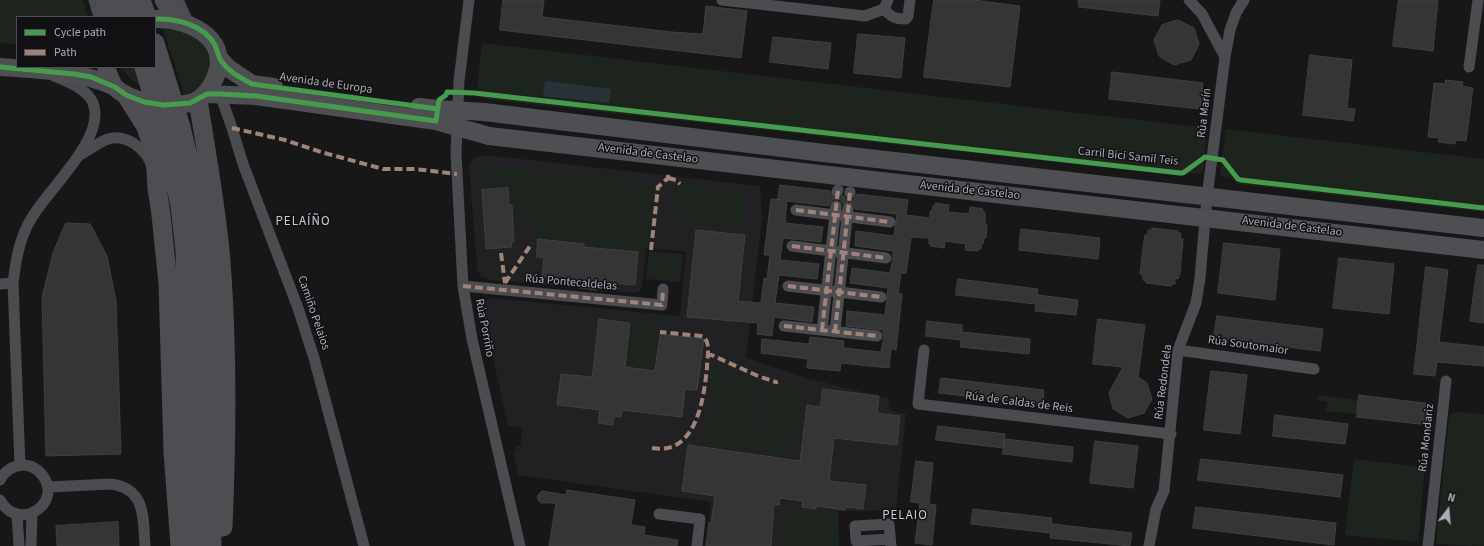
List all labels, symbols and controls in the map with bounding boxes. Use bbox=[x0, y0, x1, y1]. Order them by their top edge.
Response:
legend bbox=[16, 16, 156, 68]
text: Cycle path bbox=[54, 24, 106, 41]
text: Path bbox=[54, 44, 77, 61]
street label: Avenida de Europa bbox=[279, 70, 373, 98]
street label: Rúa Marín bbox=[1195, 87, 1215, 139]
street label: Avenida de Castelao bbox=[597, 141, 699, 167]
street label: Carril Bici Samil Teis bbox=[1077, 145, 1179, 169]
street label: Avenida de Castelao bbox=[919, 179, 1021, 203]
district label: PELAÍÑO bbox=[275, 214, 331, 230]
street label: Avenida de Castelao bbox=[1241, 214, 1343, 240]
street label: Rúa Pontecaldelas bbox=[524, 272, 618, 294]
street label: Camiño Pelaios bbox=[294, 274, 332, 352]
street label: Rúa Porriño bbox=[471, 298, 497, 358]
street label: Rúa Soutomaior bbox=[1207, 333, 1289, 359]
street label: Rúa Redondela bbox=[1152, 343, 1176, 421]
street label: Rúa de Caldas de Reis bbox=[964, 389, 1074, 417]
street label: Rúa Mondariz bbox=[1416, 403, 1438, 473]
north arrow bbox=[1428, 490, 1468, 530]
text: N bbox=[1446, 490, 1457, 506]
district label: PELAIO bbox=[882, 508, 928, 524]

